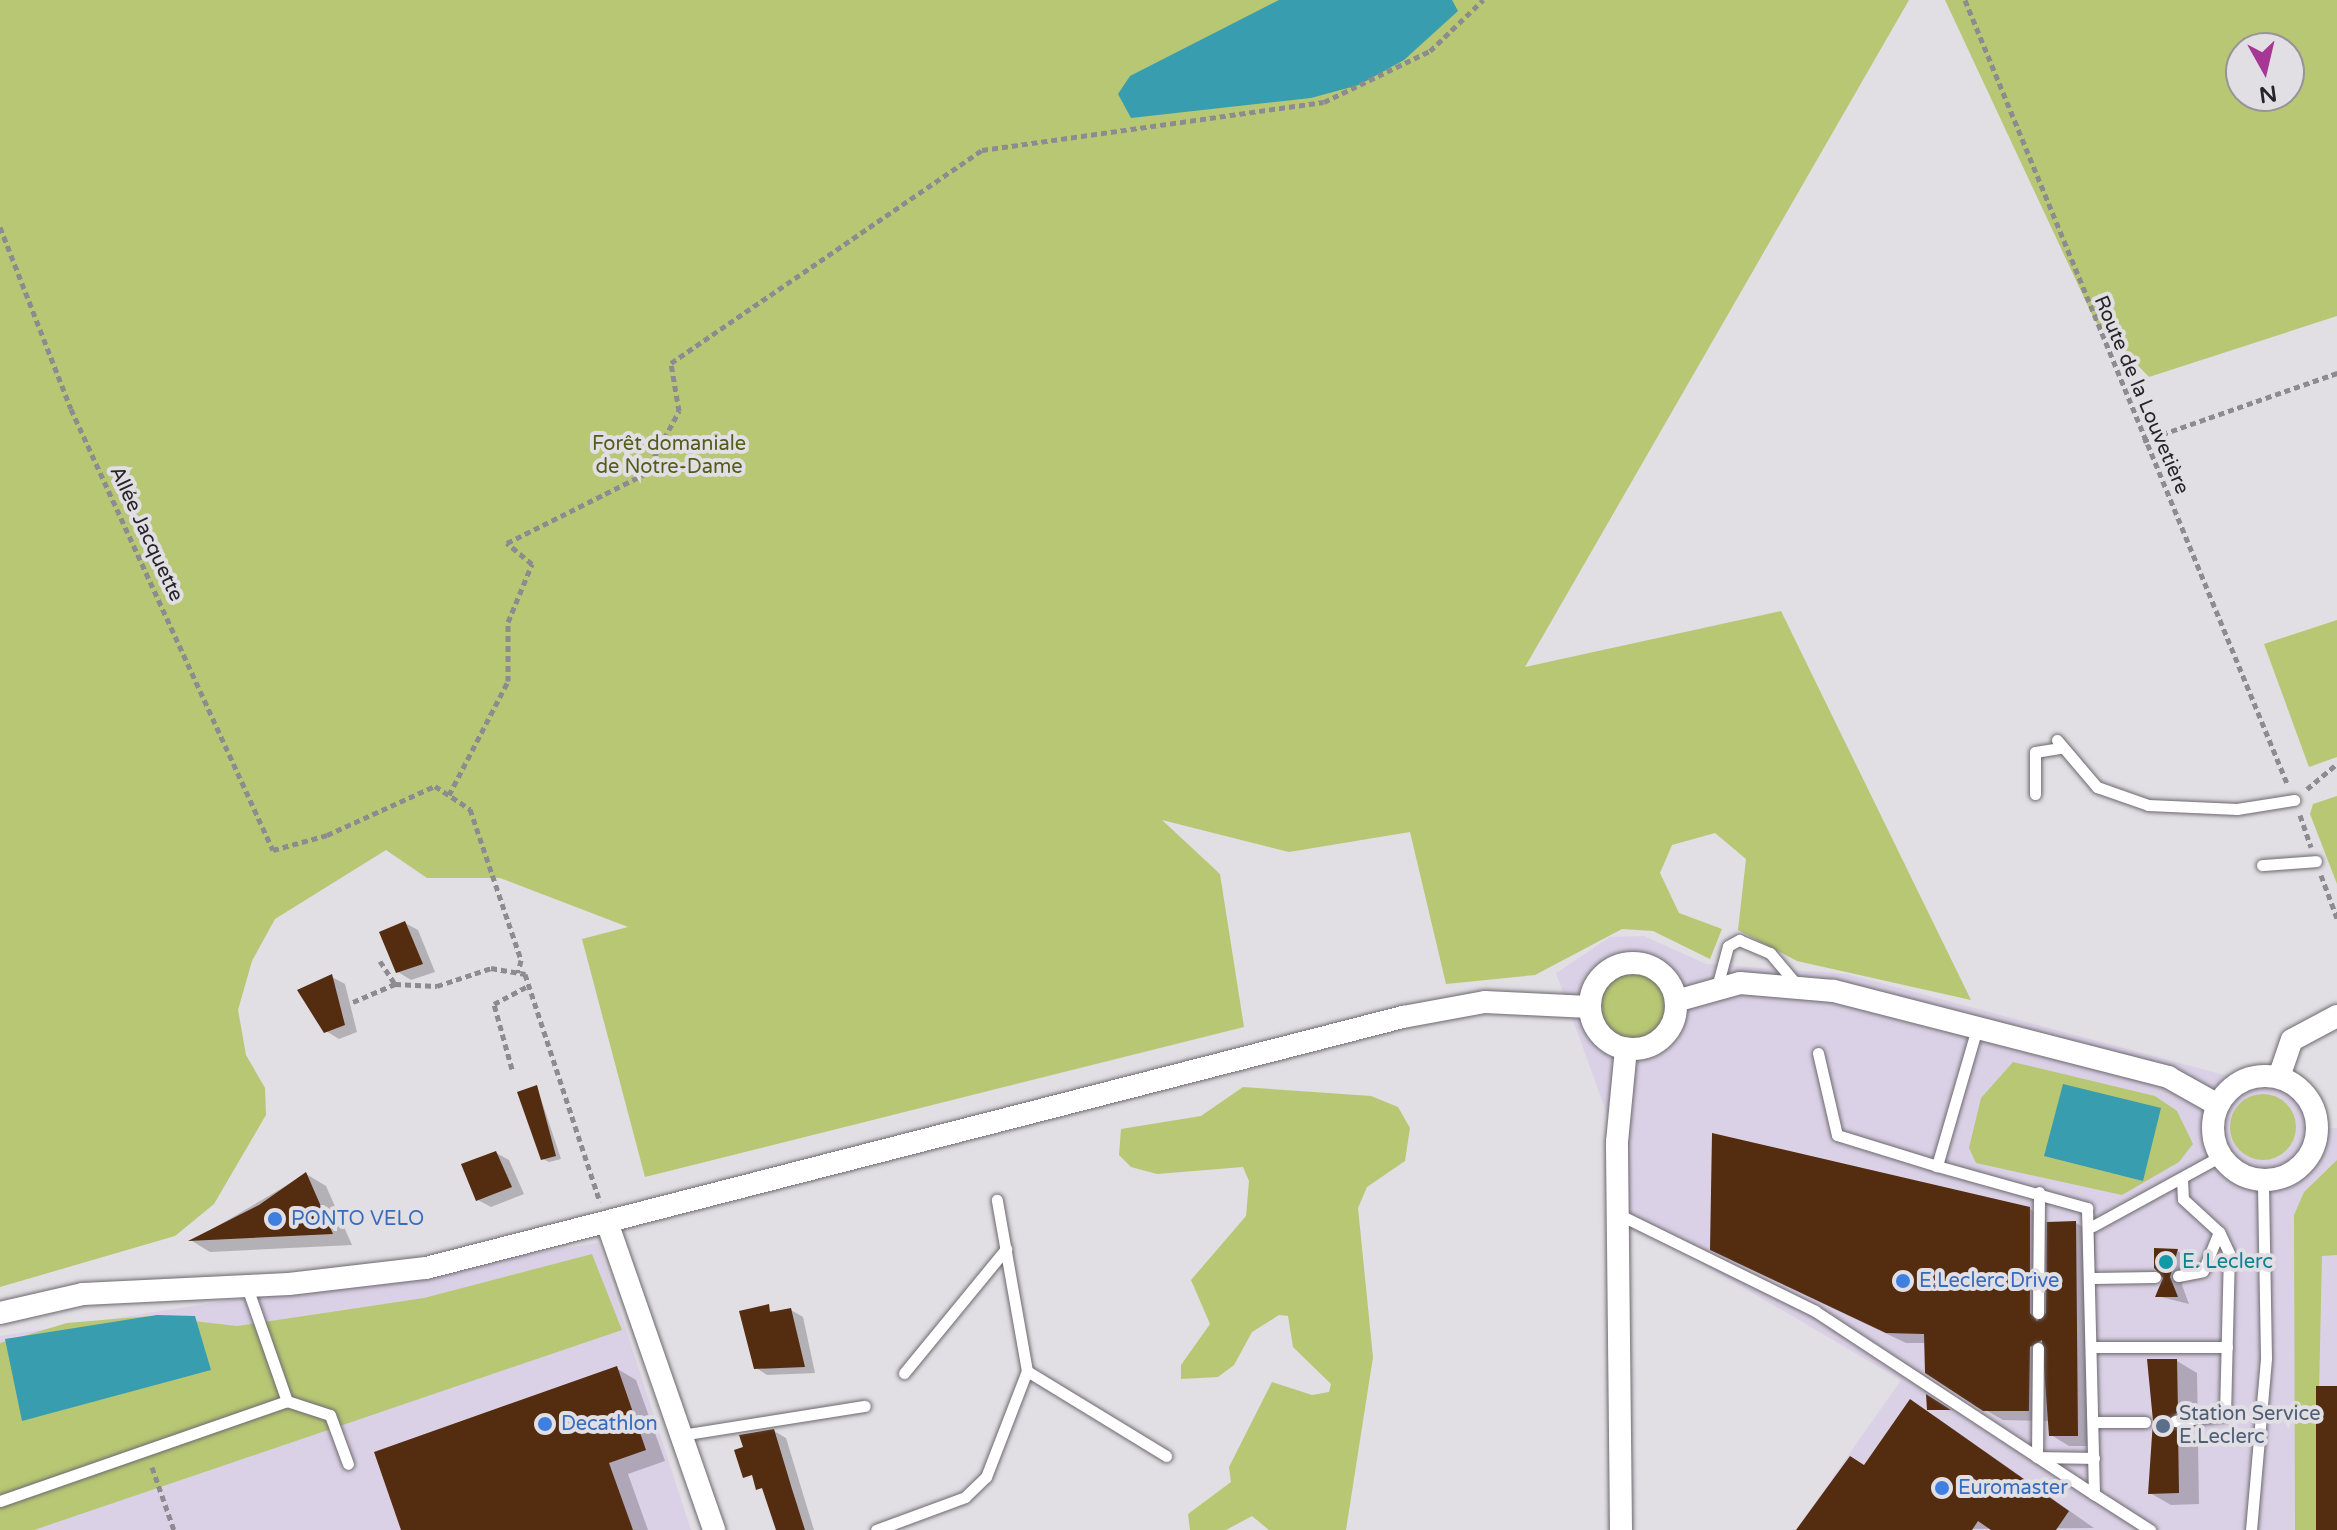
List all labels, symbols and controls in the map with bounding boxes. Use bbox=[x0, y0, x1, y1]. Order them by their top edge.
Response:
north arrow bbox=[2225, 32, 2305, 112]
text: N bbox=[2258, 80, 2279, 108]
street label: Route de la Louvetière bbox=[2088, 292, 2194, 498]
park label: Forêt domaniale de Notre-Dame bbox=[592, 432, 746, 479]
street label: Allée Jacquette bbox=[104, 463, 188, 605]
place label: PONTO VELO bbox=[291, 1207, 424, 1231]
marker: PONTO VELO bbox=[266, 1210, 284, 1228]
place label: E. Leclerc bbox=[2182, 1250, 2273, 1274]
marker: E. Leclerc bbox=[2157, 1253, 2175, 1271]
place label: E.Leclerc Drive bbox=[1919, 1269, 2059, 1293]
marker: E.Leclerc Drive bbox=[1894, 1272, 1912, 1290]
place label: Station Service E.Leclerc bbox=[2179, 1402, 2320, 1449]
place label: Decathlon bbox=[561, 1412, 658, 1436]
marker: Decathlon bbox=[536, 1415, 554, 1433]
marker: Station Service E.Leclerc bbox=[2154, 1417, 2172, 1435]
place label: Euromaster bbox=[1958, 1476, 2068, 1500]
marker: Euromaster bbox=[1933, 1479, 1951, 1497]

